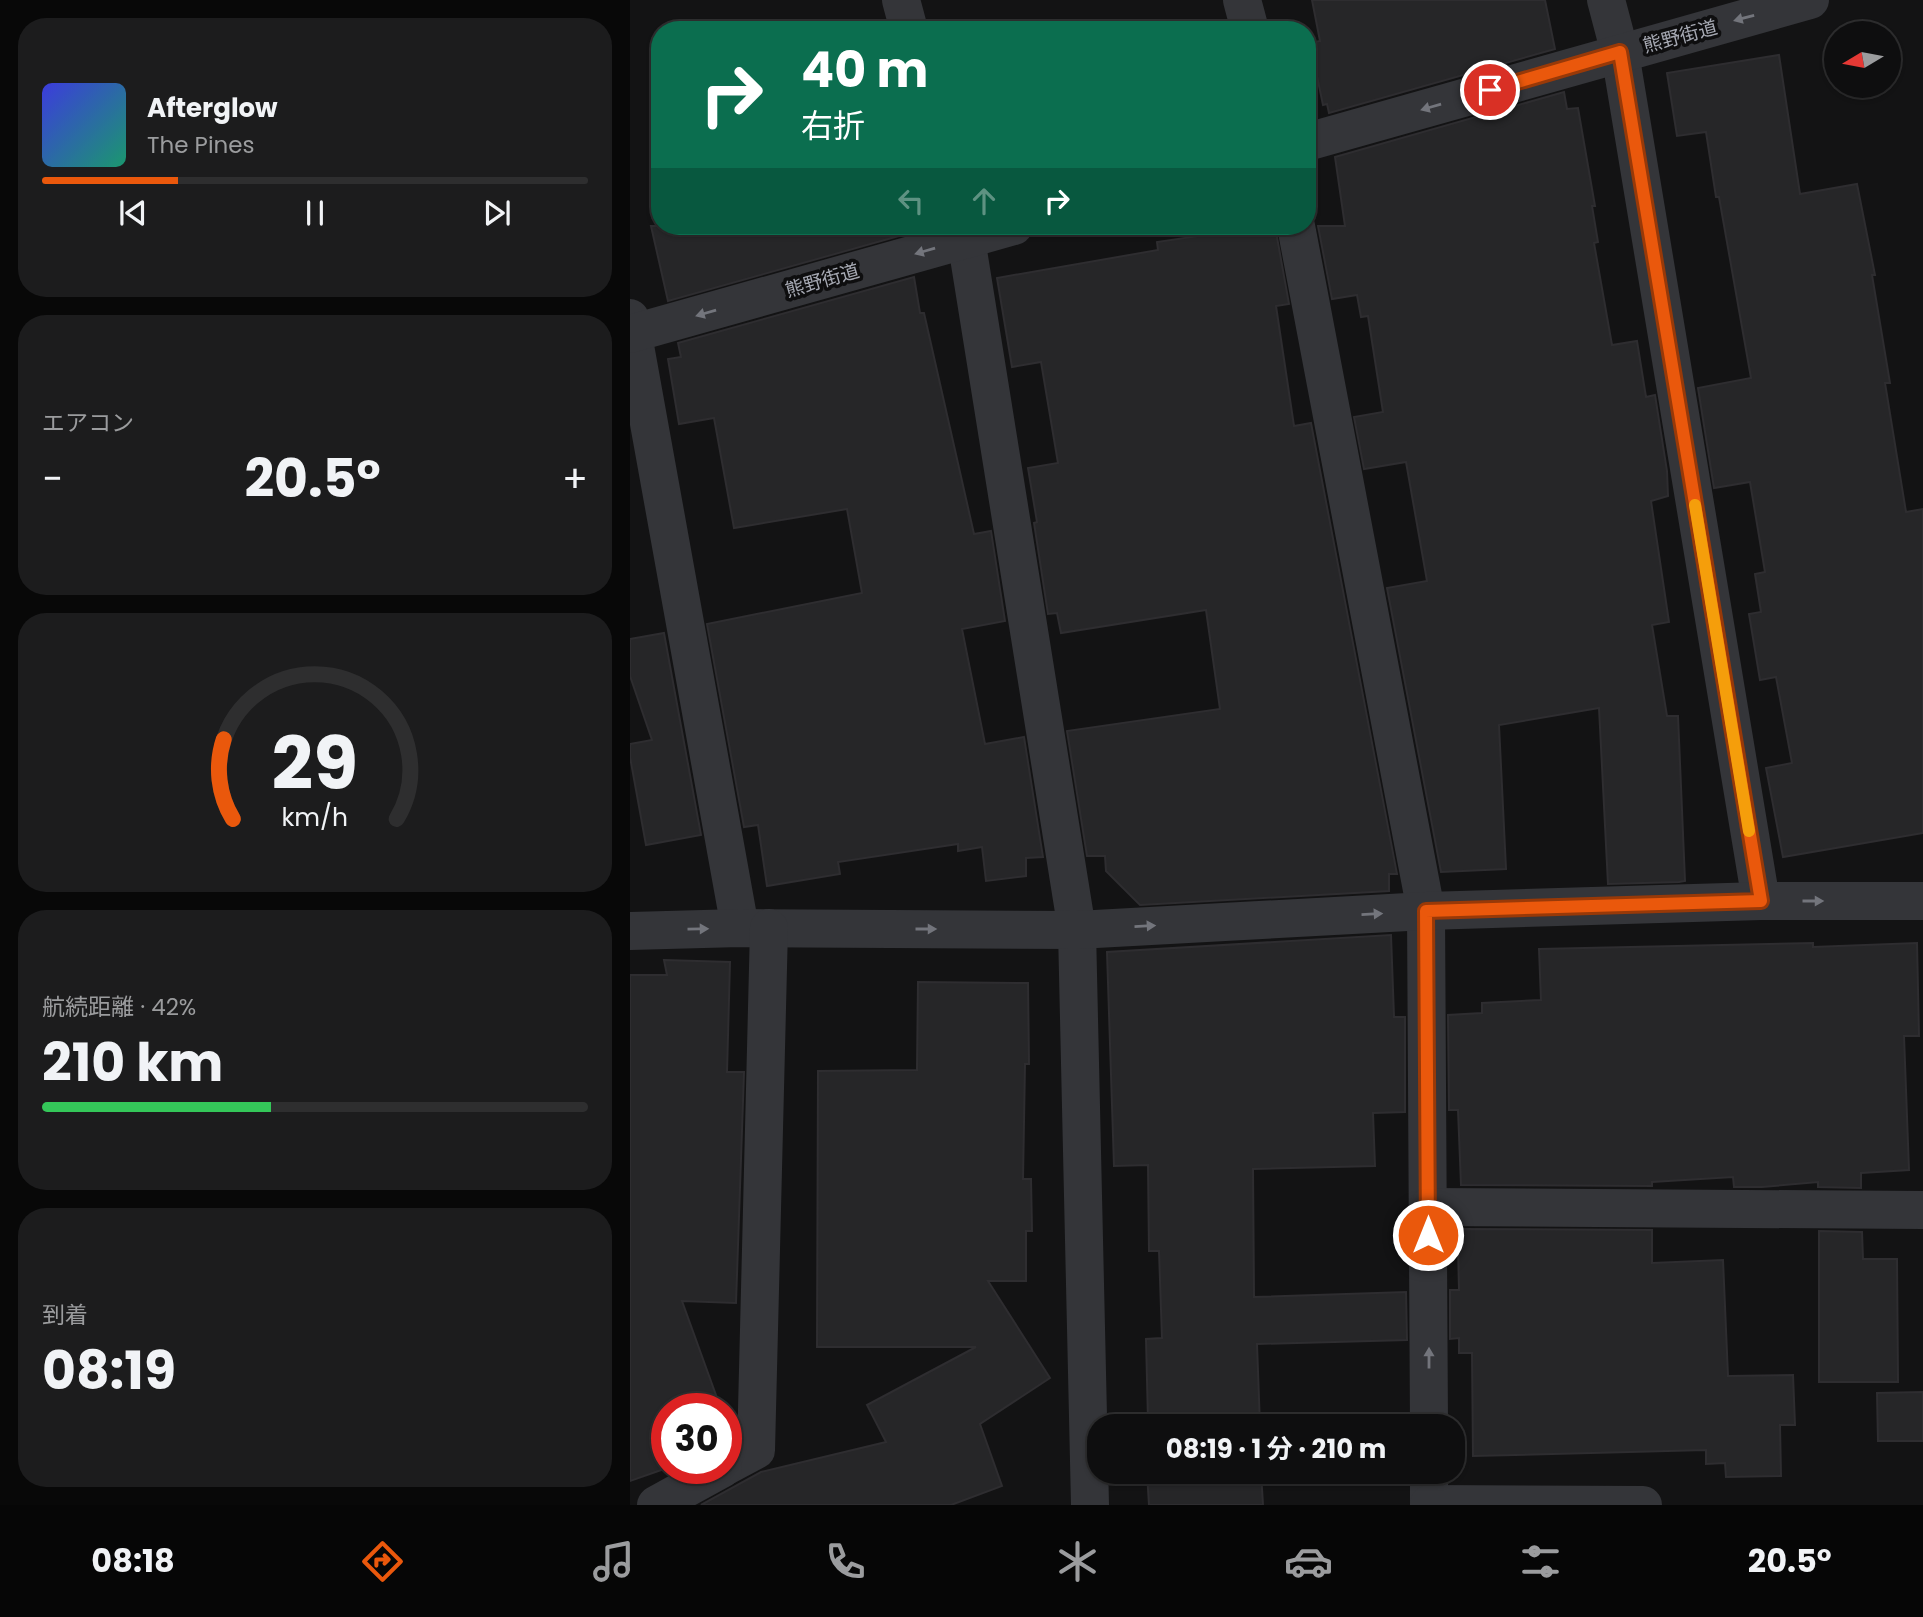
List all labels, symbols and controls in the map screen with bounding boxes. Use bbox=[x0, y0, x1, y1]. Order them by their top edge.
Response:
street label: 熊野街道 bbox=[1640, 14, 1720, 59]
one-way arrow bbox=[1733, 14, 1754, 24]
north arrow bbox=[1824, 21, 1900, 98]
map controls bbox=[1824, 21, 1901, 98]
text: 40 m bbox=[801, 36, 928, 104]
icon: right bbox=[686, 49, 777, 140]
pin bbox=[1460, 60, 1520, 120]
icon: arrive bbox=[1471, 71, 1509, 109]
text: Afterglow bbox=[147, 90, 278, 126]
one-way arrow bbox=[1420, 102, 1441, 112]
text: 右折 bbox=[801, 103, 865, 148]
text: The Pines bbox=[147, 129, 255, 161]
icon: left bbox=[892, 182, 930, 220]
icon: ahead bbox=[965, 182, 1003, 220]
icon: right bbox=[1038, 182, 1076, 220]
icon: previous bbox=[114, 194, 152, 232]
icon: pause bbox=[296, 194, 334, 232]
icon: next bbox=[478, 194, 516, 232]
one-way arrow bbox=[913, 246, 935, 257]
street label: 熊野街道 bbox=[782, 257, 862, 304]
one-way arrow bbox=[695, 308, 716, 318]
text: エアコン bbox=[42, 407, 134, 439]
text: 20.5° bbox=[244, 442, 381, 515]
text: − bbox=[42, 452, 63, 505]
text: + bbox=[562, 452, 588, 505]
text: 29 bbox=[272, 713, 358, 814]
text: km/h bbox=[282, 799, 348, 834]
one-way arrow bbox=[1802, 895, 1824, 907]
one-way arrow bbox=[1361, 908, 1383, 919]
one-way arrow bbox=[1134, 921, 1156, 932]
one-way arrow bbox=[687, 923, 709, 935]
one-way arrow bbox=[915, 923, 937, 935]
text: 航続距離 · 42% bbox=[42, 991, 196, 1023]
text: 210 km bbox=[42, 1026, 223, 1099]
position arrow bbox=[1391, 1198, 1465, 1272]
text: 到着 bbox=[42, 1299, 88, 1331]
text: 08:19 bbox=[42, 1334, 176, 1407]
one-way arrow bbox=[1423, 1347, 1435, 1369]
speed limit sign: 30 bbox=[651, 1393, 742, 1484]
text: 08:19 · 1 分 · 210 m bbox=[1166, 1431, 1386, 1467]
icon: directions bbox=[358, 1537, 407, 1586]
icon: music bbox=[589, 1537, 638, 1586]
icon: phone bbox=[821, 1537, 870, 1586]
icon: climate bbox=[1053, 1537, 1102, 1586]
icon: car bbox=[1284, 1537, 1333, 1586]
icon: filters bbox=[1516, 1537, 1565, 1586]
text: 08:18 bbox=[91, 1538, 175, 1583]
text: 20.5° bbox=[1748, 1538, 1832, 1583]

